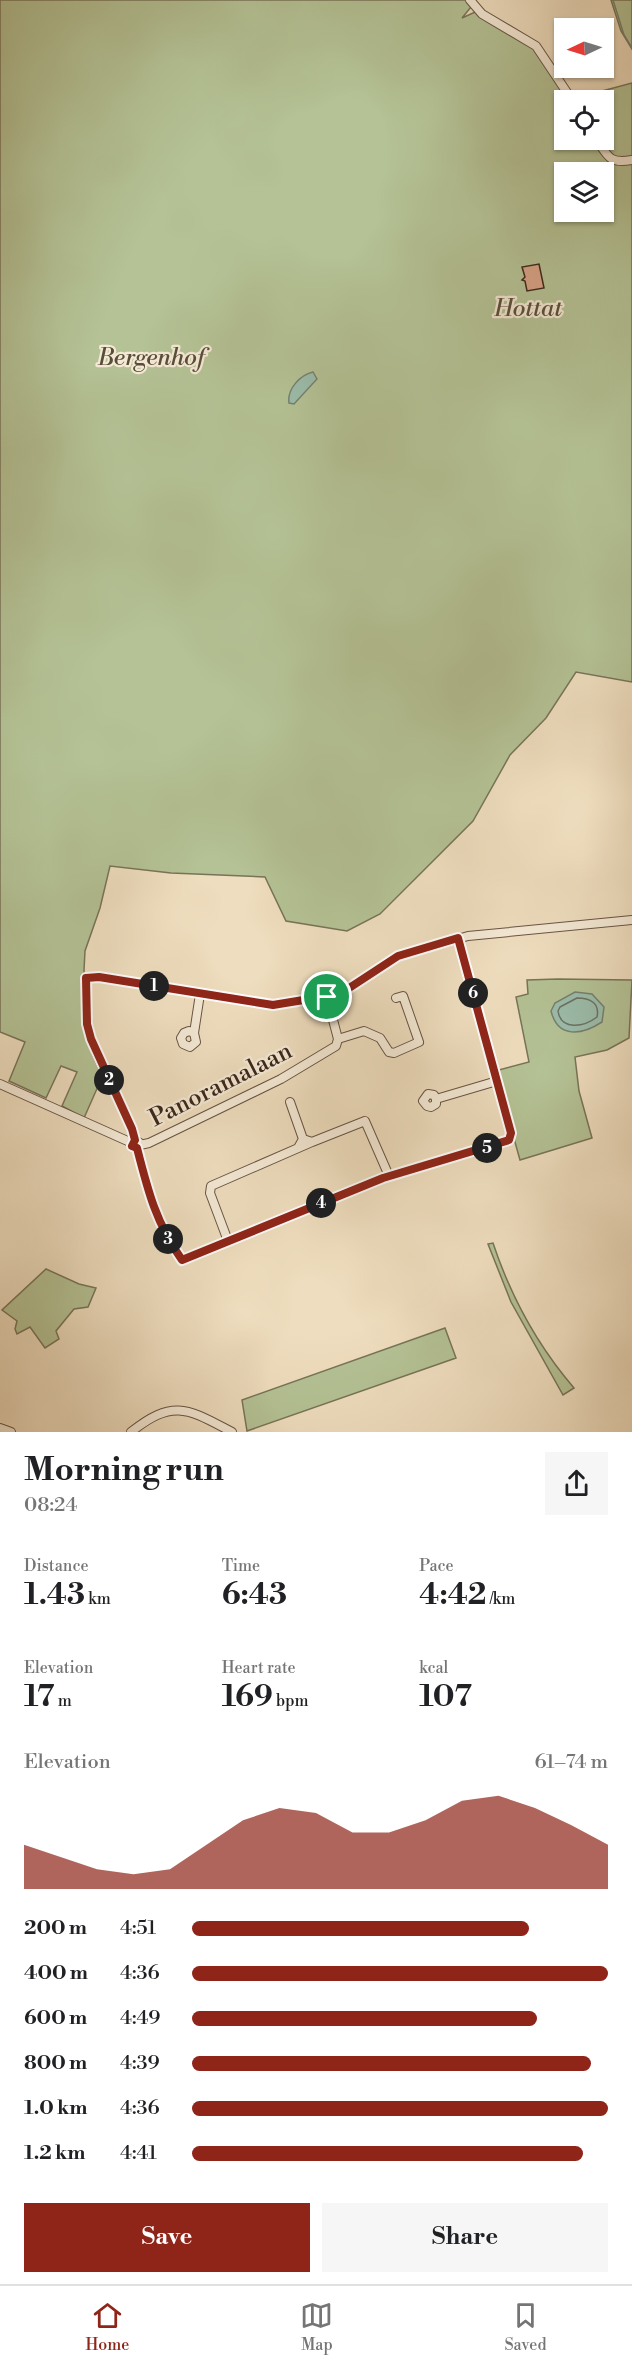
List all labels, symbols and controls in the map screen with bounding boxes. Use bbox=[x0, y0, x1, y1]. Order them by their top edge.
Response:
north arrow bbox=[554, 18, 614, 78]
map controls bbox=[554, 18, 614, 222]
button: locate bbox=[554, 90, 614, 150]
button: layers bbox=[554, 162, 614, 222]
park label: Hottat bbox=[493, 294, 563, 324]
park label: Bergenhof bbox=[97, 343, 210, 373]
pin: 1 bbox=[139, 971, 169, 1001]
pin bbox=[301, 971, 352, 1022]
text: 1 bbox=[150, 976, 158, 996]
pin: 6 bbox=[458, 978, 488, 1008]
icon: arrive bbox=[310, 980, 343, 1013]
text: 6 bbox=[468, 983, 478, 1003]
street label: Panoramalaan bbox=[145, 1036, 297, 1134]
pin: 2 bbox=[94, 1065, 124, 1095]
text: 2 bbox=[104, 1070, 114, 1090]
pin: 5 bbox=[472, 1133, 502, 1163]
text: 5 bbox=[482, 1138, 492, 1158]
pin: 4 bbox=[306, 1188, 336, 1218]
text: 4 bbox=[316, 1193, 326, 1213]
pin: 3 bbox=[153, 1224, 183, 1254]
text: 3 bbox=[163, 1229, 173, 1249]
text: Morning run bbox=[24, 1450, 224, 1491]
button: share bbox=[545, 1452, 608, 1515]
text: 08:24 bbox=[24, 1493, 78, 1518]
text: Distance bbox=[24, 1556, 89, 1576]
text: Time bbox=[222, 1556, 260, 1576]
text: Pace bbox=[419, 1556, 454, 1576]
text: 1.43 bbox=[24, 1576, 85, 1614]
text: 6:43 bbox=[222, 1576, 287, 1614]
text: 4:42 bbox=[419, 1576, 487, 1614]
text: km bbox=[85, 1589, 111, 1609]
text: /km bbox=[487, 1589, 515, 1609]
text: Elevation bbox=[24, 1658, 93, 1678]
text: Heart rate bbox=[222, 1658, 296, 1678]
text: kcal bbox=[419, 1658, 448, 1678]
text: 17 bbox=[24, 1678, 54, 1716]
text: 169 bbox=[222, 1678, 273, 1716]
text: 107 bbox=[419, 1678, 472, 1716]
text: m bbox=[54, 1691, 72, 1711]
text: bpm bbox=[273, 1691, 308, 1711]
text: Elevation bbox=[24, 1750, 111, 1775]
text: 61–74 m bbox=[535, 1750, 608, 1775]
text: 200 m bbox=[24, 1916, 87, 1941]
text: 4:51 bbox=[120, 1916, 156, 1941]
text: 400 m bbox=[24, 1961, 88, 1986]
text: 4:36 bbox=[120, 1961, 160, 1986]
text: 600 m bbox=[24, 2006, 87, 2031]
text: 4:49 bbox=[120, 2006, 160, 2031]
text: 800 m bbox=[24, 2051, 87, 2076]
text: 4:39 bbox=[120, 2051, 160, 2076]
text: 1.0 km bbox=[24, 2096, 88, 2121]
text: 4:36 bbox=[120, 2096, 160, 2121]
text: 1.2 km bbox=[24, 2141, 86, 2166]
text: 4:41 bbox=[120, 2141, 157, 2166]
button: Save bbox=[24, 2203, 310, 2272]
button: Share bbox=[322, 2203, 608, 2272]
tab: Home bbox=[86, 2299, 129, 2355]
tab: Map bbox=[300, 2299, 333, 2355]
tab: Saved bbox=[504, 2299, 546, 2355]

